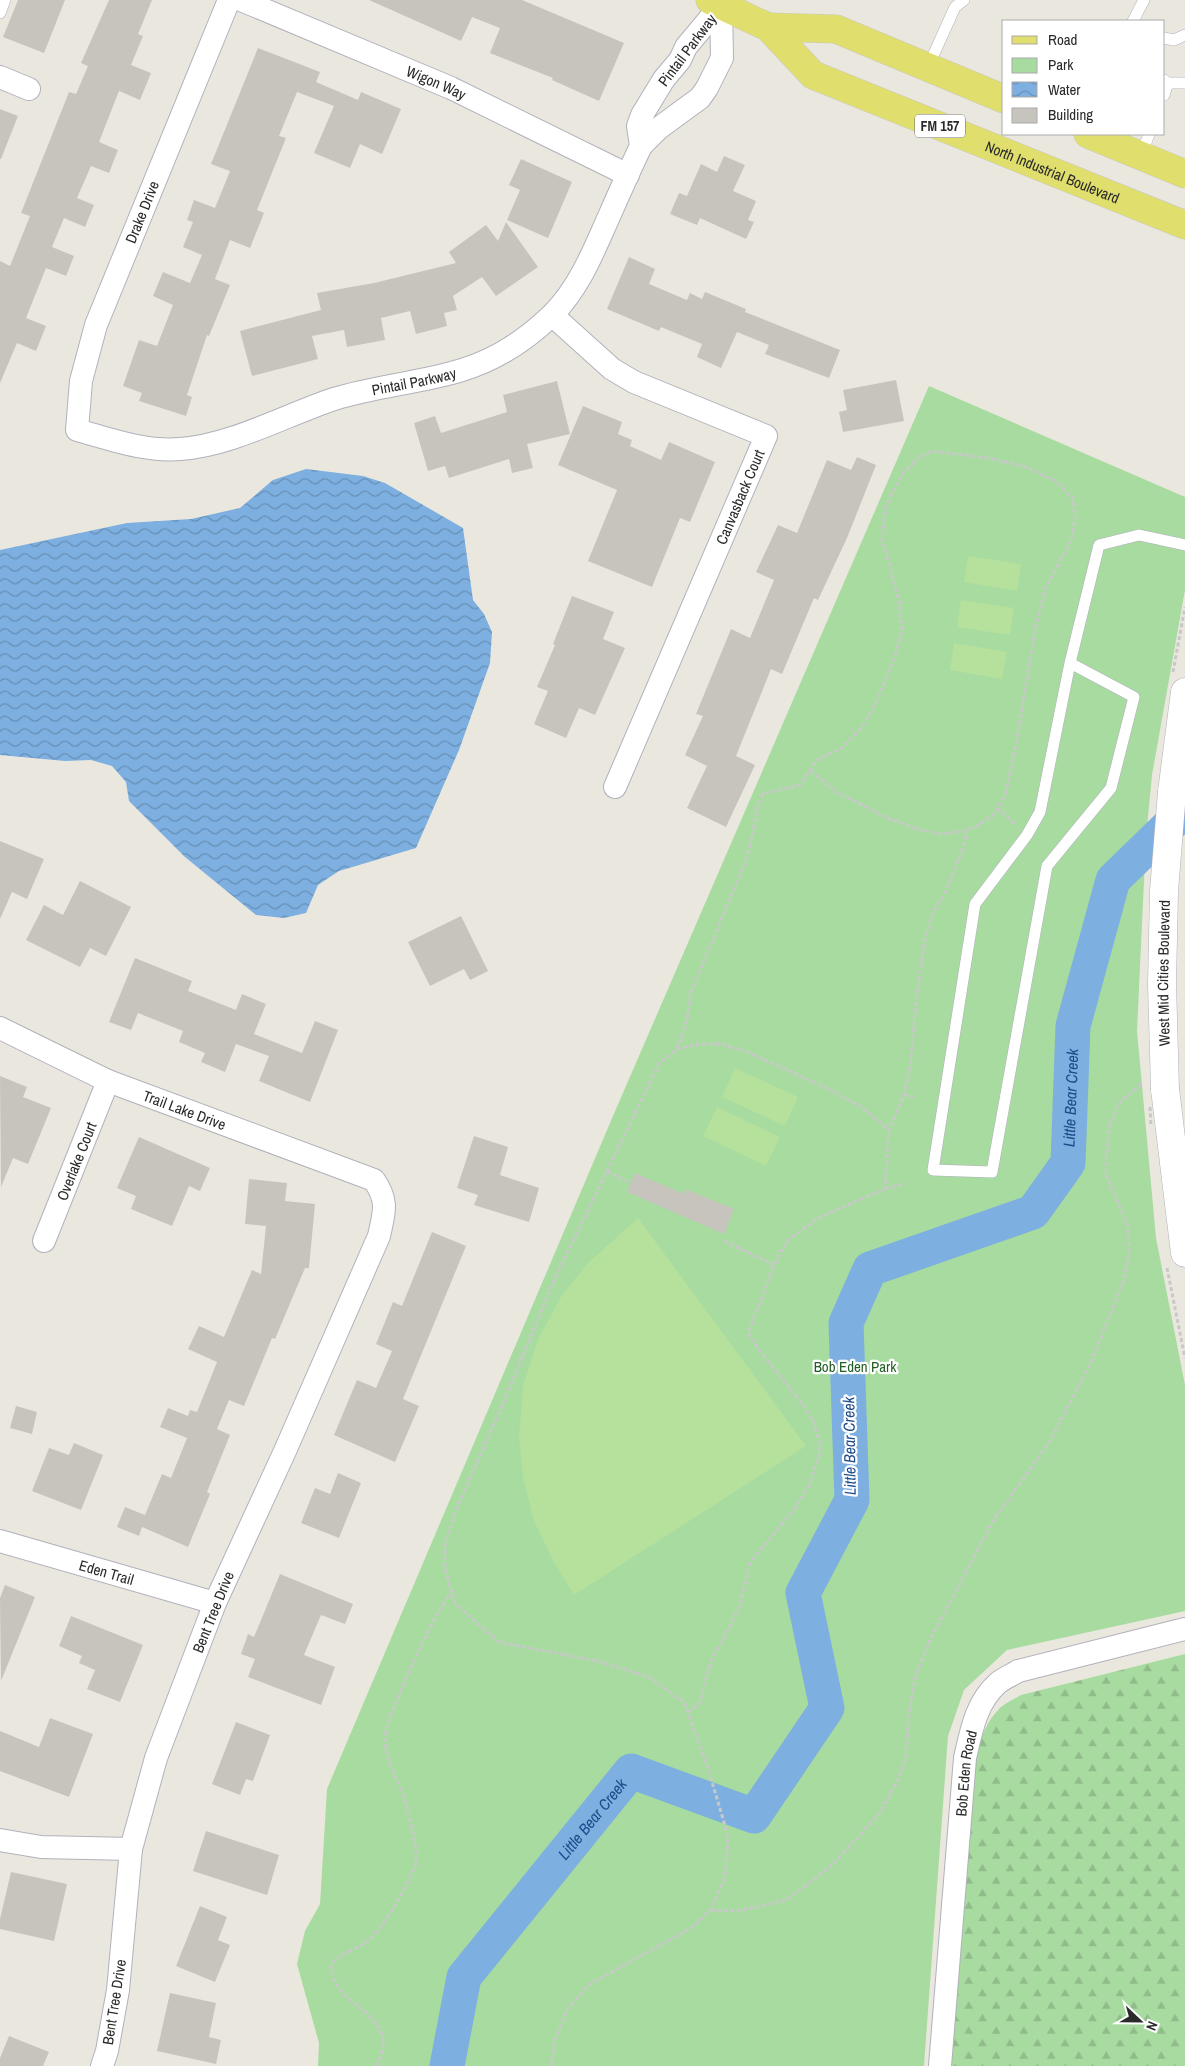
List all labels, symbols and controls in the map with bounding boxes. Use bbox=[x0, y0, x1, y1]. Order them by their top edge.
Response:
street label: Pintail Parkway bbox=[653, 9, 722, 90]
legend bbox=[1002, 20, 1165, 135]
text: Road bbox=[1048, 29, 1077, 50]
text: Park bbox=[1048, 54, 1074, 75]
street label: Wigon Way bbox=[403, 60, 471, 105]
text: Water bbox=[1048, 79, 1080, 100]
text: Building bbox=[1048, 104, 1093, 125]
road number: FM 157 bbox=[915, 114, 965, 138]
street label: North Industrial Boulevard bbox=[982, 135, 1123, 208]
street label: Drake Drive bbox=[120, 178, 164, 246]
street label: Pintail Parkway bbox=[370, 362, 459, 400]
street label: Canvasback Court bbox=[711, 446, 770, 548]
street label: West Mid Cities Boulevard bbox=[1151, 900, 1174, 1046]
water label: Little Bear Creek bbox=[1058, 1048, 1083, 1148]
street label: Trail Lake Drive bbox=[140, 1084, 229, 1135]
street label: Overlake Court bbox=[51, 1118, 101, 1203]
park label: Bob Eden Park bbox=[814, 1356, 897, 1377]
water label: Little Bear Creek bbox=[837, 1396, 861, 1495]
street label: Eden Trail bbox=[77, 1554, 137, 1590]
street label: Bent Tree Drive bbox=[187, 1568, 239, 1656]
street label: Bob Eden Road bbox=[950, 1728, 982, 1817]
water label: Little Bear Creek bbox=[553, 1773, 632, 1864]
street label: Bent Tree Drive bbox=[97, 1958, 131, 2046]
north arrow bbox=[1115, 1996, 1165, 2046]
text: N bbox=[1142, 2019, 1162, 2033]

